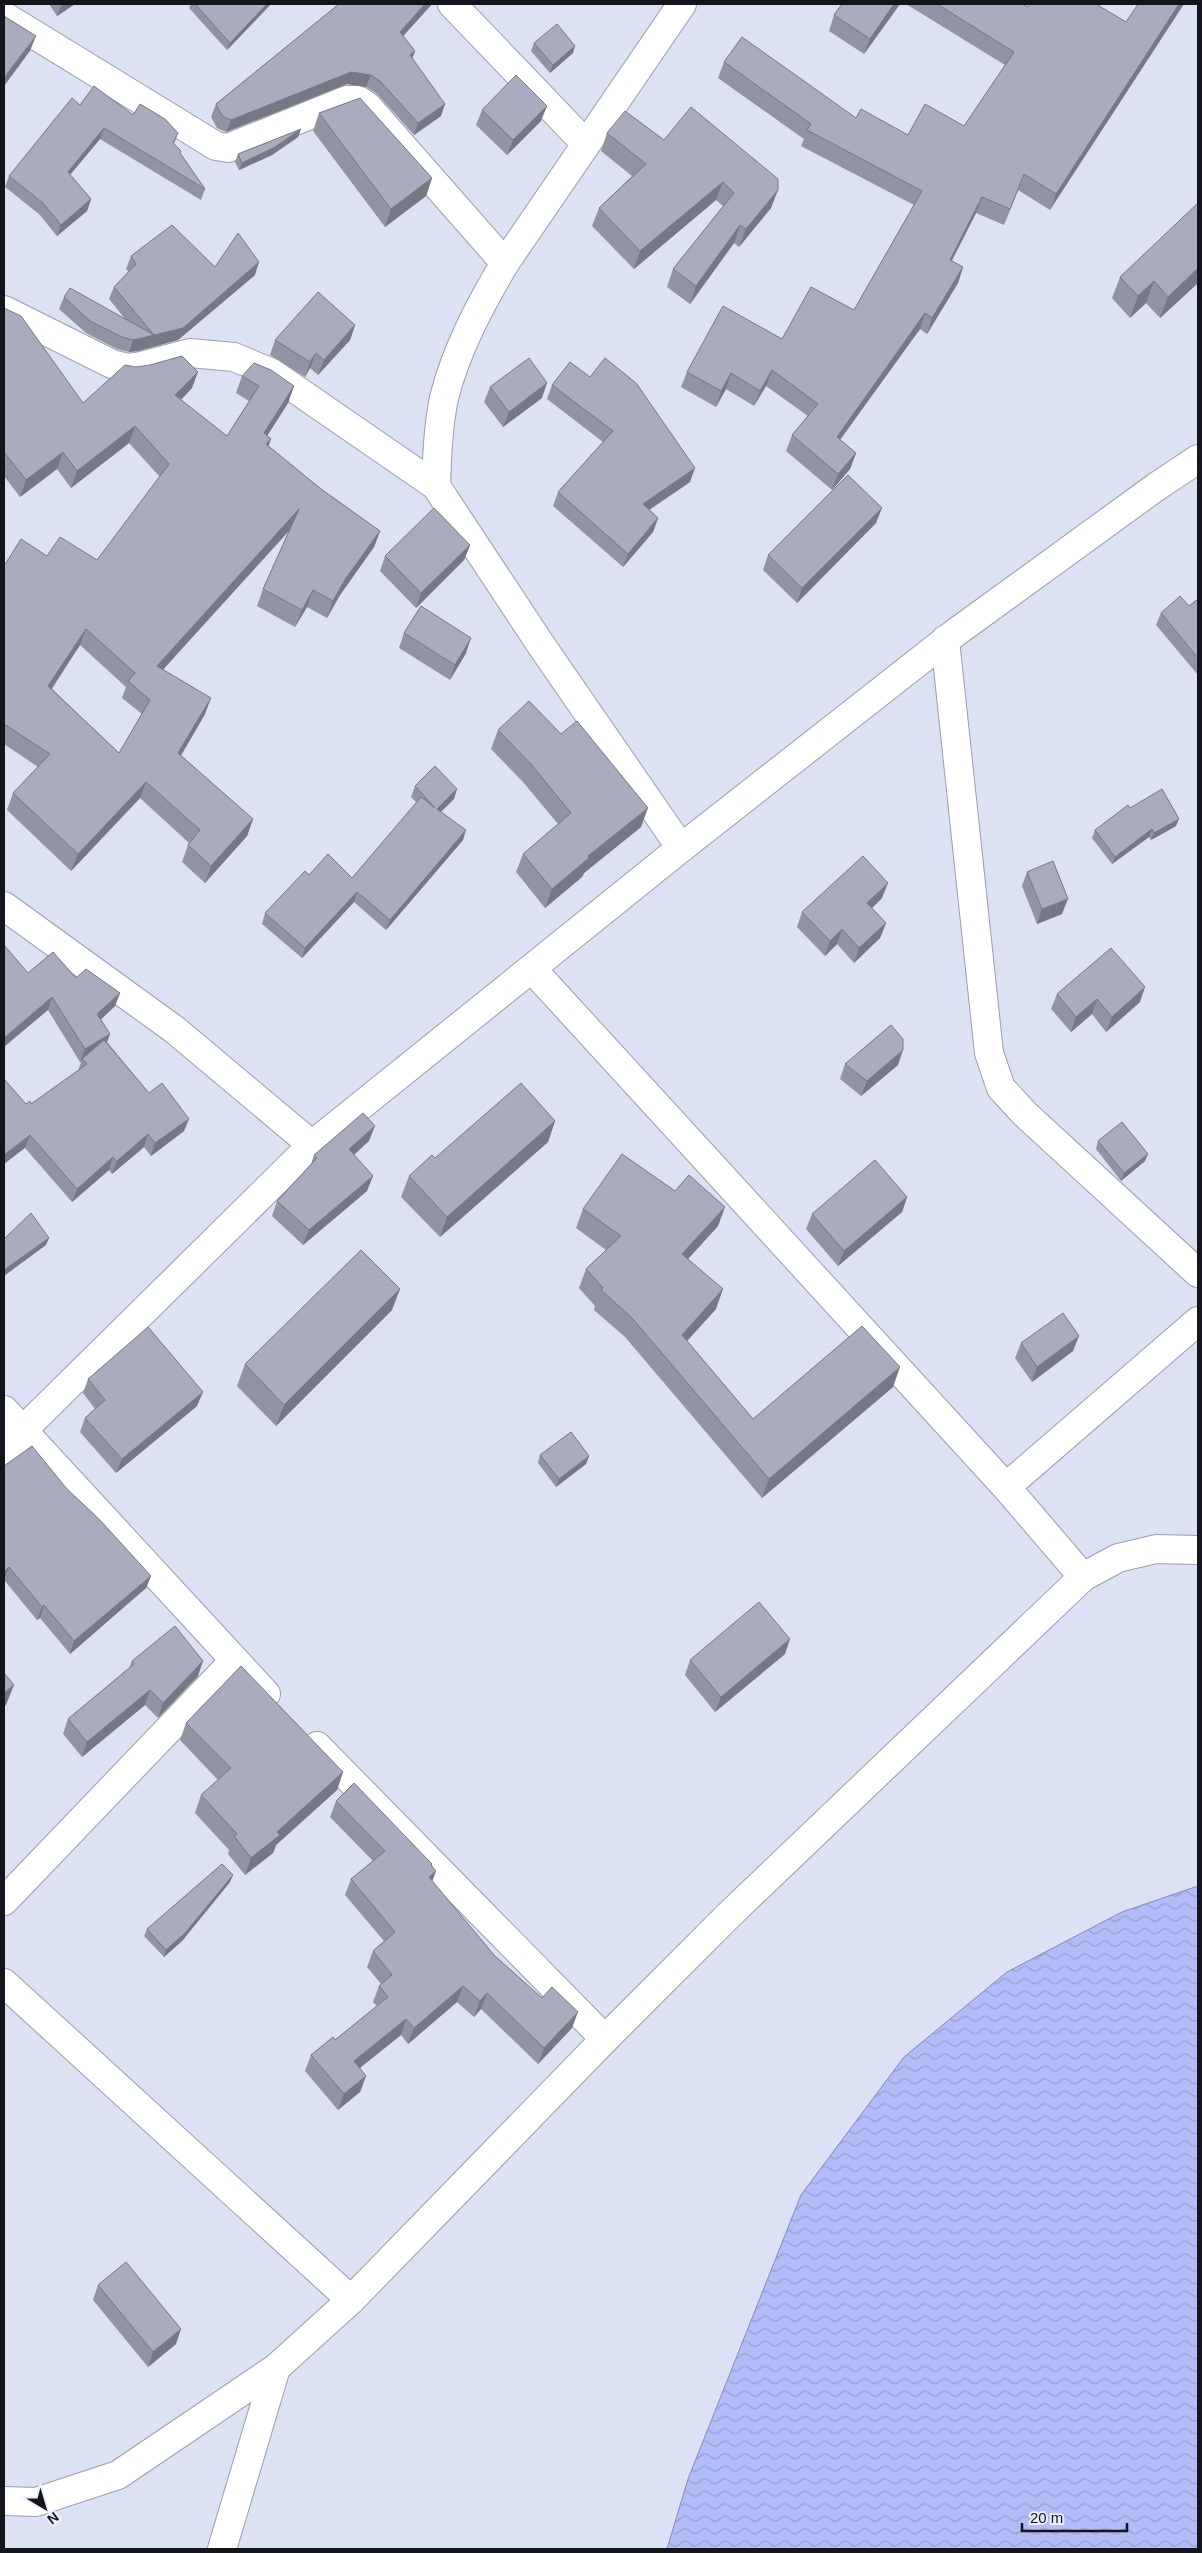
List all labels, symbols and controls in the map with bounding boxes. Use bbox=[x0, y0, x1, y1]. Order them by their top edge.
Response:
north arrow bbox=[20, 2483, 70, 2533]
scale bar bbox=[1022, 2500, 1127, 2532]
text: N bbox=[44, 2509, 62, 2528]
text: 20 m bbox=[1030, 2509, 1063, 2526]

